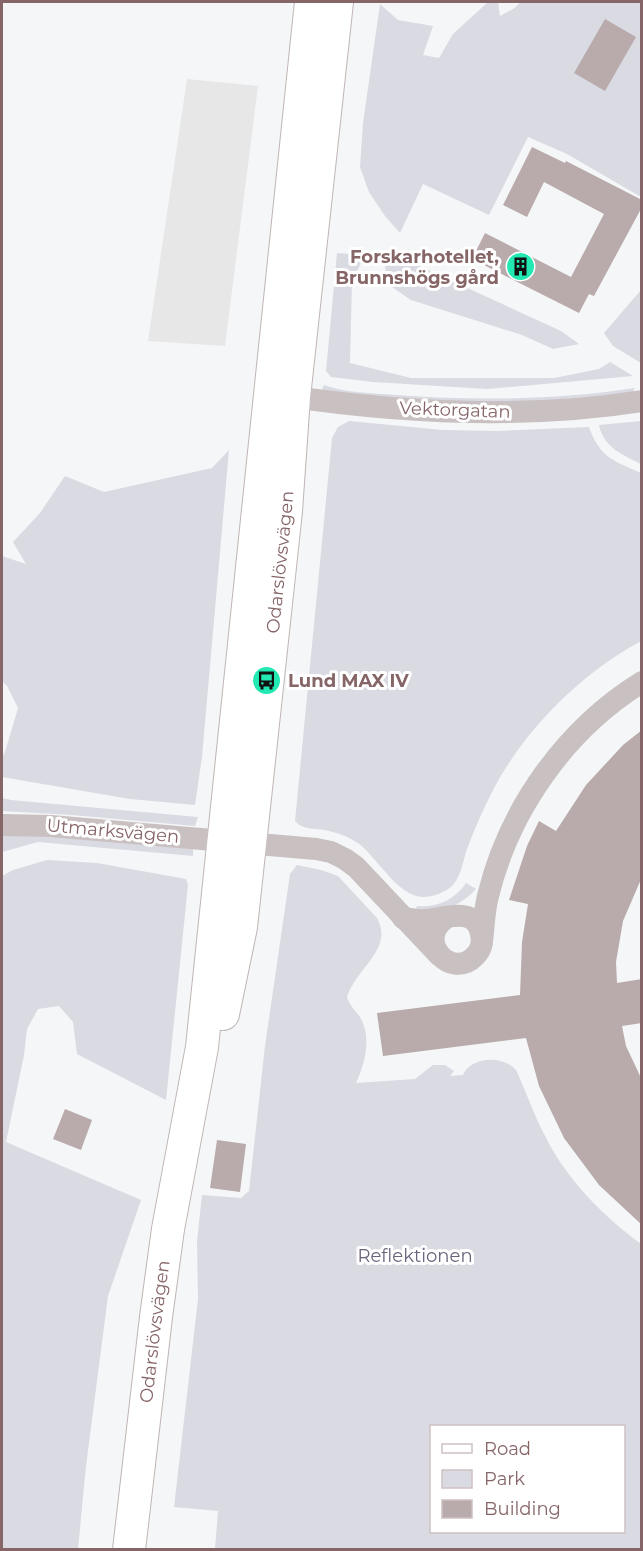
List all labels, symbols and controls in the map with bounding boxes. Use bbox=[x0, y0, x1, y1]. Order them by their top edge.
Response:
place label: Forskarhotellet, Brunnshögs gård bbox=[335, 246, 499, 289]
building icon: Forskarhotellet, Brunnshögs gård bbox=[504, 251, 536, 283]
street label: Vektorgatan bbox=[399, 397, 511, 423]
street label: Odarslövsvägen bbox=[262, 490, 298, 634]
bus stop icon: Lund MAX IV bbox=[251, 665, 283, 697]
place label: Lund MAX IV bbox=[288, 670, 409, 692]
street label: Utmarksvägen bbox=[46, 814, 180, 848]
park label: Reflektionen bbox=[357, 1245, 473, 1267]
street label: Odarslövsvägen bbox=[135, 1259, 175, 1404]
legend bbox=[430, 1425, 625, 1533]
text: Road bbox=[484, 1438, 531, 1460]
text: Park bbox=[484, 1468, 525, 1490]
text: Building bbox=[484, 1498, 561, 1520]

